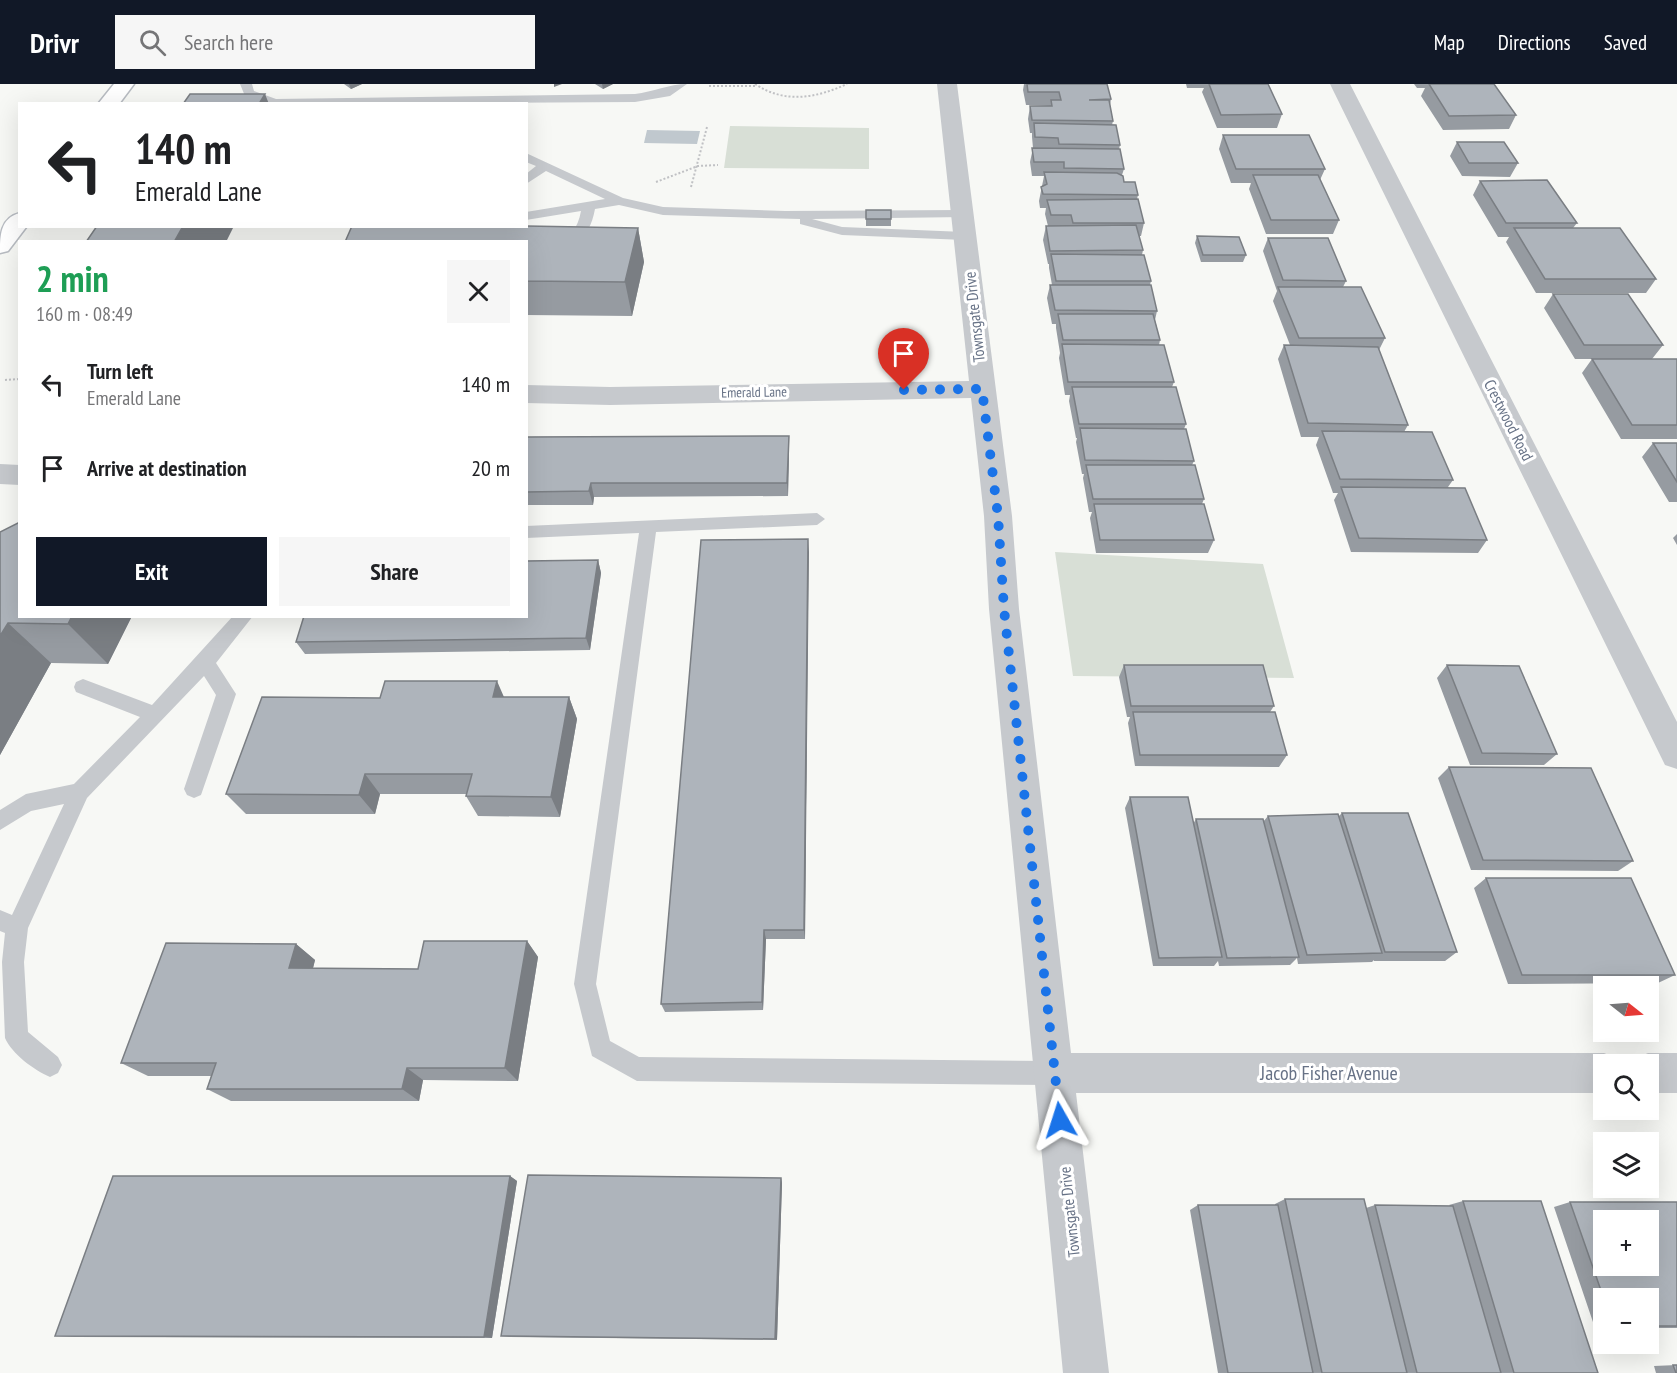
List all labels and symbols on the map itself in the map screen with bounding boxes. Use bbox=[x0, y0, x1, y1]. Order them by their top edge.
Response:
street label: Townsgate Drive bbox=[959, 271, 989, 363]
pin bbox=[878, 328, 929, 390]
street label: Crestwood Road bbox=[1480, 376, 1538, 464]
street label: Emerald Lane bbox=[721, 382, 787, 402]
north arrow bbox=[1593, 976, 1659, 1042]
street label: Jacob Fisher Avenue bbox=[1259, 1060, 1398, 1086]
position arrow bbox=[1028, 1088, 1092, 1152]
street label: Townsgate Drive bbox=[1054, 1166, 1084, 1258]

